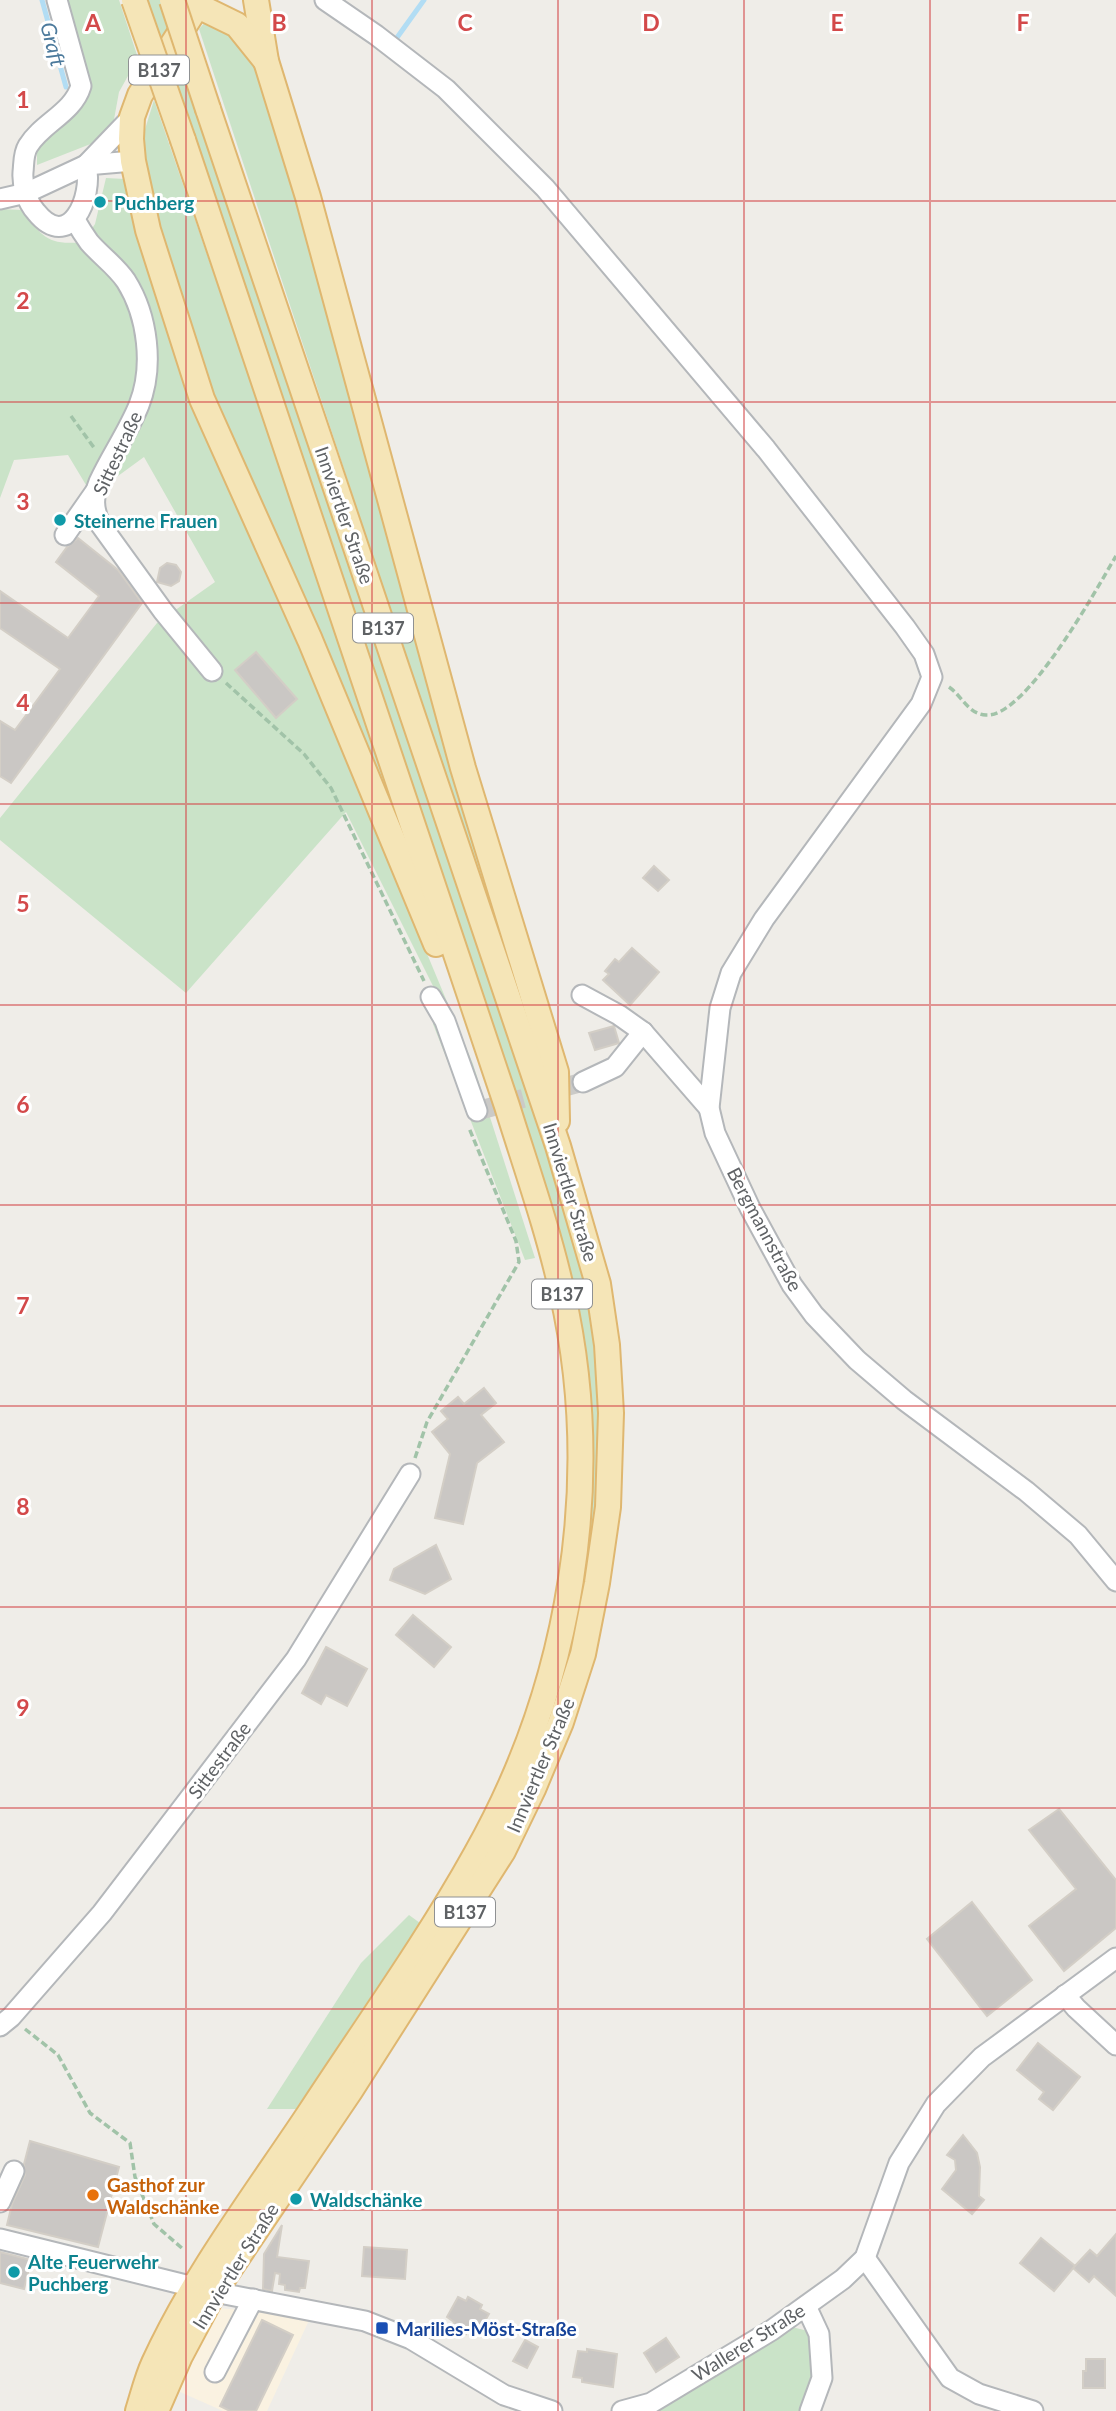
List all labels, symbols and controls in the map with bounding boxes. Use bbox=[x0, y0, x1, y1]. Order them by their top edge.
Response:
text: A bbox=[84, 8, 102, 36]
text: B bbox=[271, 8, 287, 36]
text: C bbox=[457, 8, 473, 36]
text: D bbox=[642, 8, 660, 36]
text: E bbox=[830, 8, 844, 36]
text: F bbox=[1016, 8, 1030, 36]
water label: Graft bbox=[36, 19, 72, 69]
road number: B137 bbox=[129, 56, 189, 84]
text: 1 bbox=[16, 85, 30, 113]
place label: Puchberg bbox=[114, 191, 194, 214]
marker: Puchberg bbox=[92, 194, 108, 210]
text: 2 bbox=[16, 286, 30, 314]
street label: Sittestraße bbox=[88, 407, 146, 499]
street label: Innviertler Straße bbox=[311, 443, 379, 587]
text: 3 bbox=[16, 487, 30, 515]
place label: Steinerne Frauen bbox=[74, 509, 218, 532]
marker: Steinerne Frauen bbox=[52, 512, 68, 528]
road number: B137 bbox=[353, 614, 413, 642]
text: 4 bbox=[16, 688, 30, 716]
text: 5 bbox=[16, 889, 30, 917]
text: 6 bbox=[16, 1090, 30, 1118]
street label: Innviertler Straße bbox=[539, 1120, 603, 1264]
street label: Bergmannstraße bbox=[723, 1163, 807, 1295]
road number: B137 bbox=[532, 1280, 592, 1308]
text: 7 bbox=[16, 1291, 30, 1319]
text: 8 bbox=[16, 1492, 30, 1520]
text: 9 bbox=[16, 1693, 30, 1721]
street label: Innviertler Straße bbox=[501, 1694, 579, 1836]
street label: Sittestraße bbox=[183, 1717, 255, 1803]
road number: B137 bbox=[435, 1898, 495, 1926]
place label: Gasthof zur Waldschänke bbox=[107, 2173, 219, 2218]
marker: Gasthof zur Waldschänke bbox=[85, 2187, 101, 2203]
place label: Waldschänke bbox=[310, 2188, 422, 2211]
marker: Waldschänke bbox=[288, 2191, 304, 2207]
street label: Innviertler Straße bbox=[187, 2199, 283, 2333]
place label: Alte Feuerwehr Puchberg bbox=[27, 2250, 160, 2295]
marker: Alte Feuerwehr Puchberg bbox=[6, 2264, 22, 2280]
street label: Wallerer Straße bbox=[687, 2298, 809, 2386]
place label: Marilies-Möst-Straße bbox=[396, 2317, 577, 2340]
marker: Marilies-Möst-Straße bbox=[374, 2320, 390, 2336]

